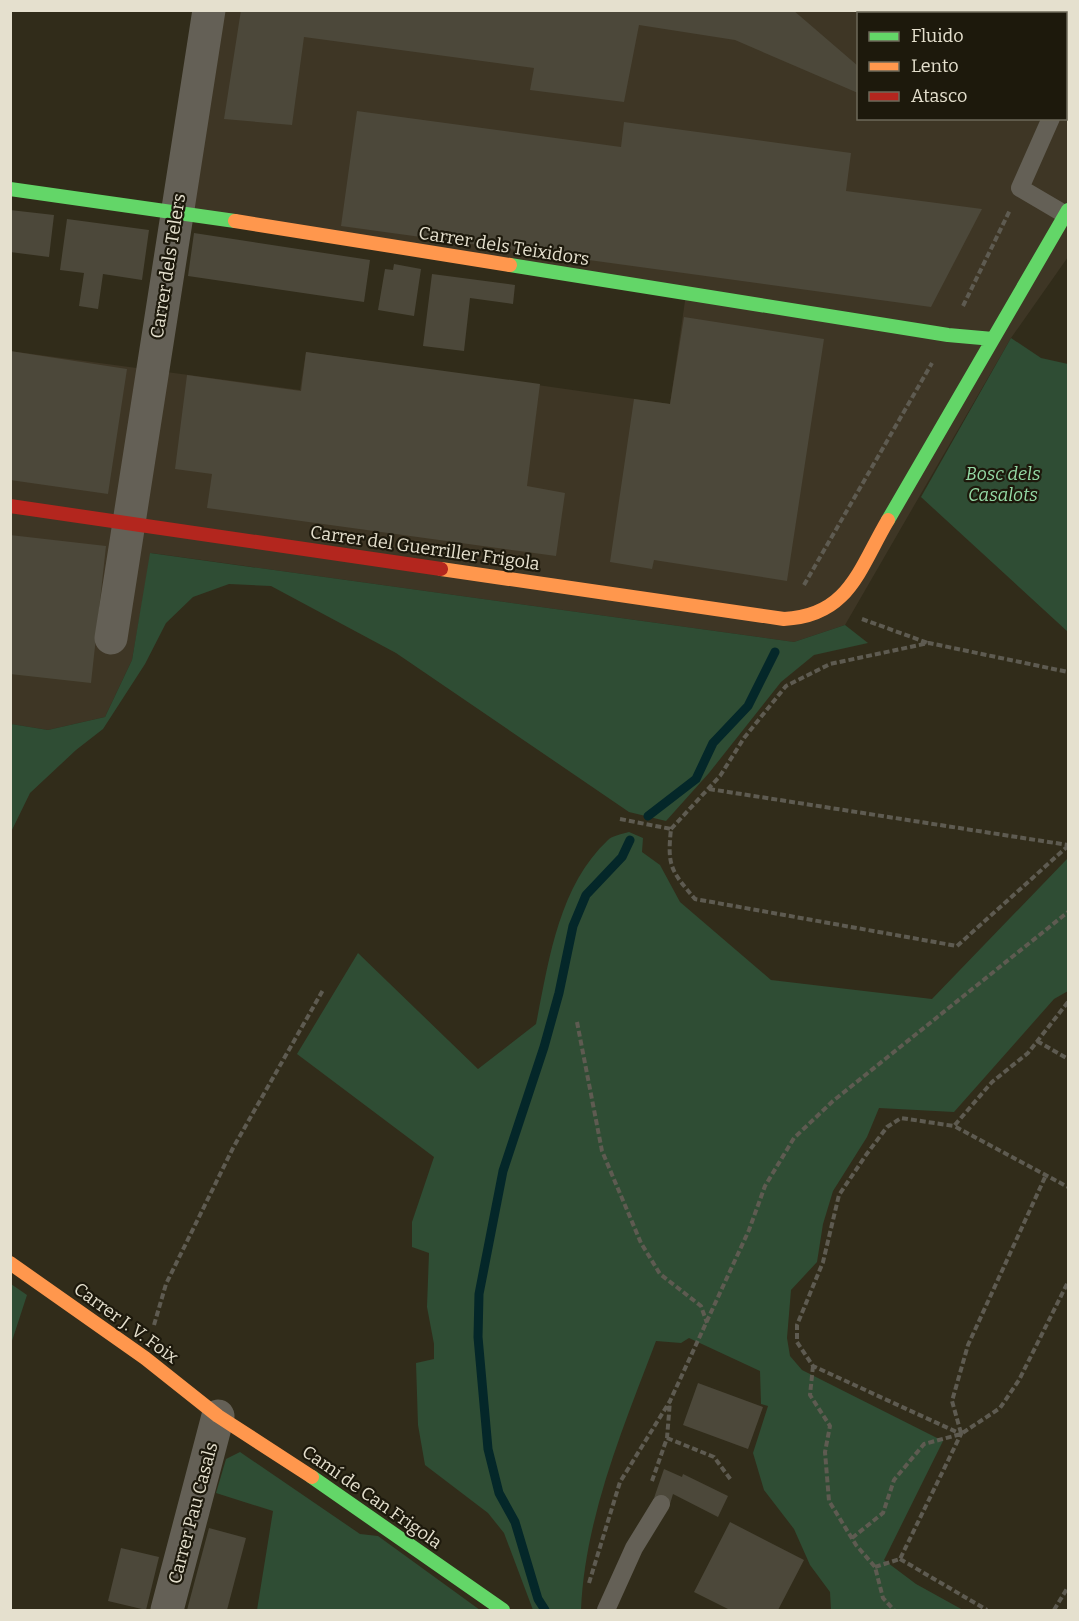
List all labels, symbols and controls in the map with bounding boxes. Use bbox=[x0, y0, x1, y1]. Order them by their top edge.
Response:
legend bbox=[857, 12, 1067, 120]
text: Fluido bbox=[911, 25, 964, 47]
text: Lento bbox=[911, 55, 959, 77]
text: Atasco bbox=[911, 85, 967, 107]
street label: Carrer dels Telers bbox=[146, 192, 190, 340]
street label: Carrer dels Teixidors bbox=[417, 222, 591, 270]
park label: Bosc dels Casalots bbox=[966, 463, 1041, 506]
street label: Carrer del Guerriller Frigola bbox=[309, 521, 541, 575]
street label: Carrer J. V. Foix bbox=[69, 1278, 183, 1368]
street label: Carrer Pau Casals bbox=[163, 1440, 223, 1586]
street label: Camí de Can Frigola bbox=[298, 1441, 446, 1553]

